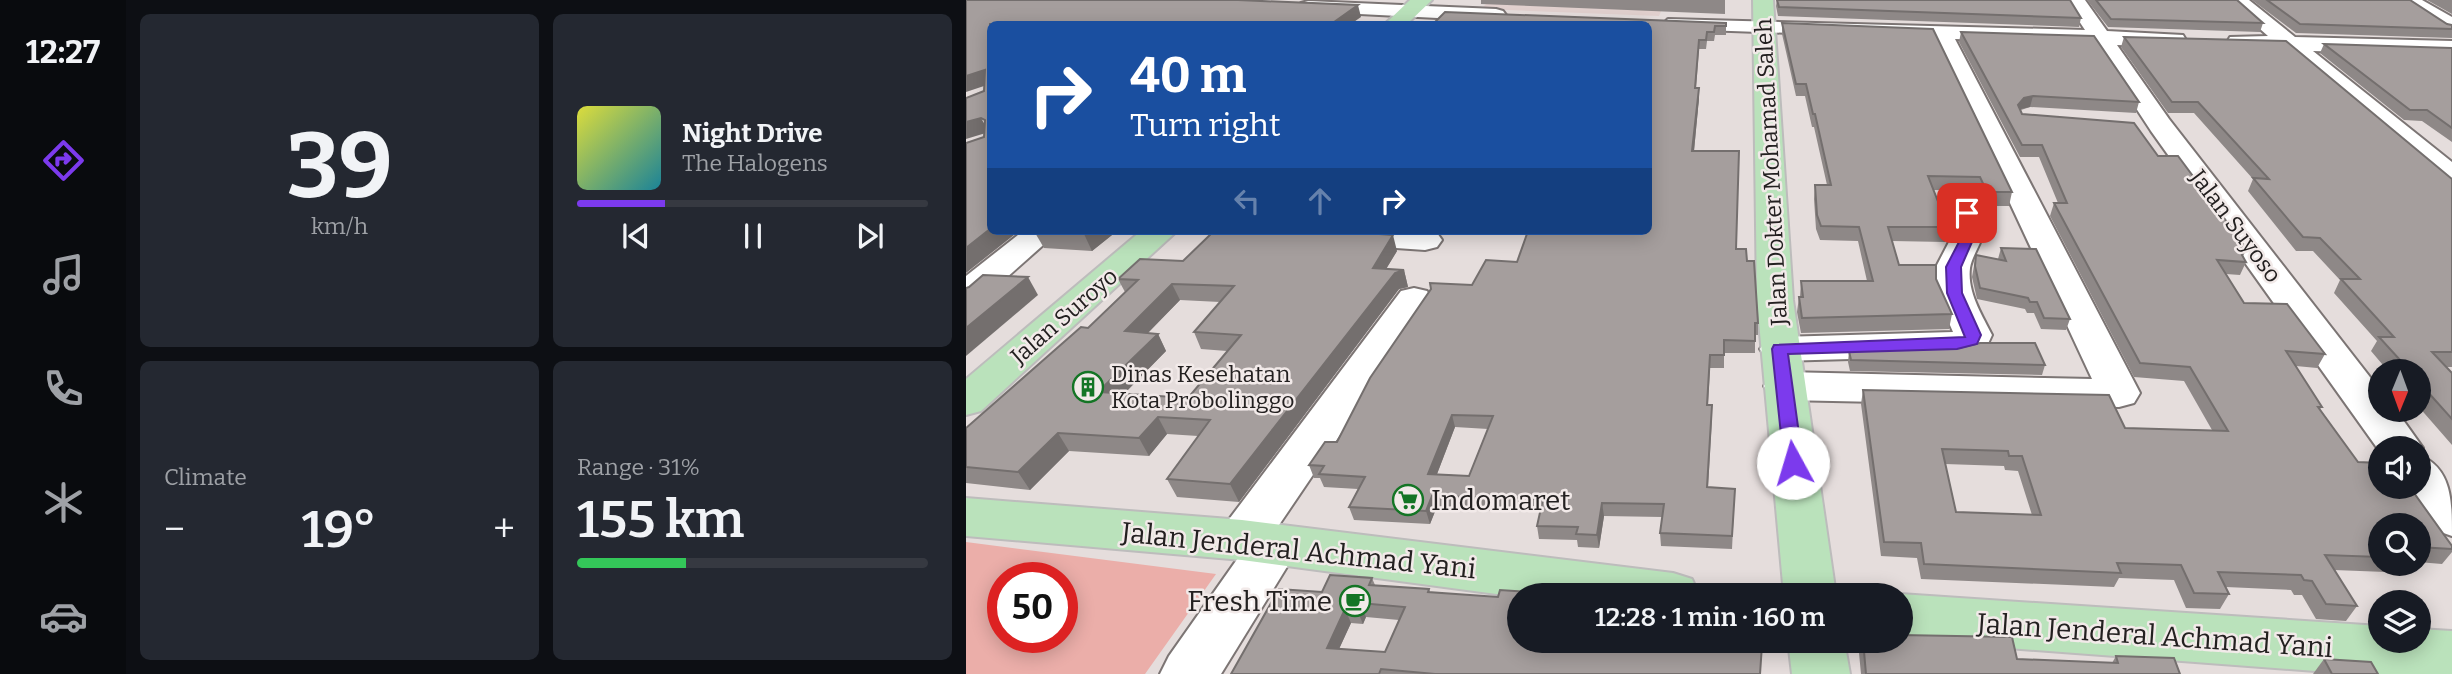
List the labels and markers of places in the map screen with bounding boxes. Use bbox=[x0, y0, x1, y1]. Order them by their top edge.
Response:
pin bbox=[1937, 183, 1997, 243]
place label: Dinas Kesehatan Kota Probolinggo bbox=[1111, 360, 1295, 414]
building icon: Dinas Kesehatan Kota Probolinggo bbox=[1071, 370, 1105, 404]
supermarket icon: Indomaret bbox=[1391, 483, 1425, 517]
place label: Indomaret bbox=[1431, 484, 1571, 517]
cafe icon: Fresh Time bbox=[1338, 584, 1372, 618]
place label: Fresh Time bbox=[1187, 585, 1332, 618]

